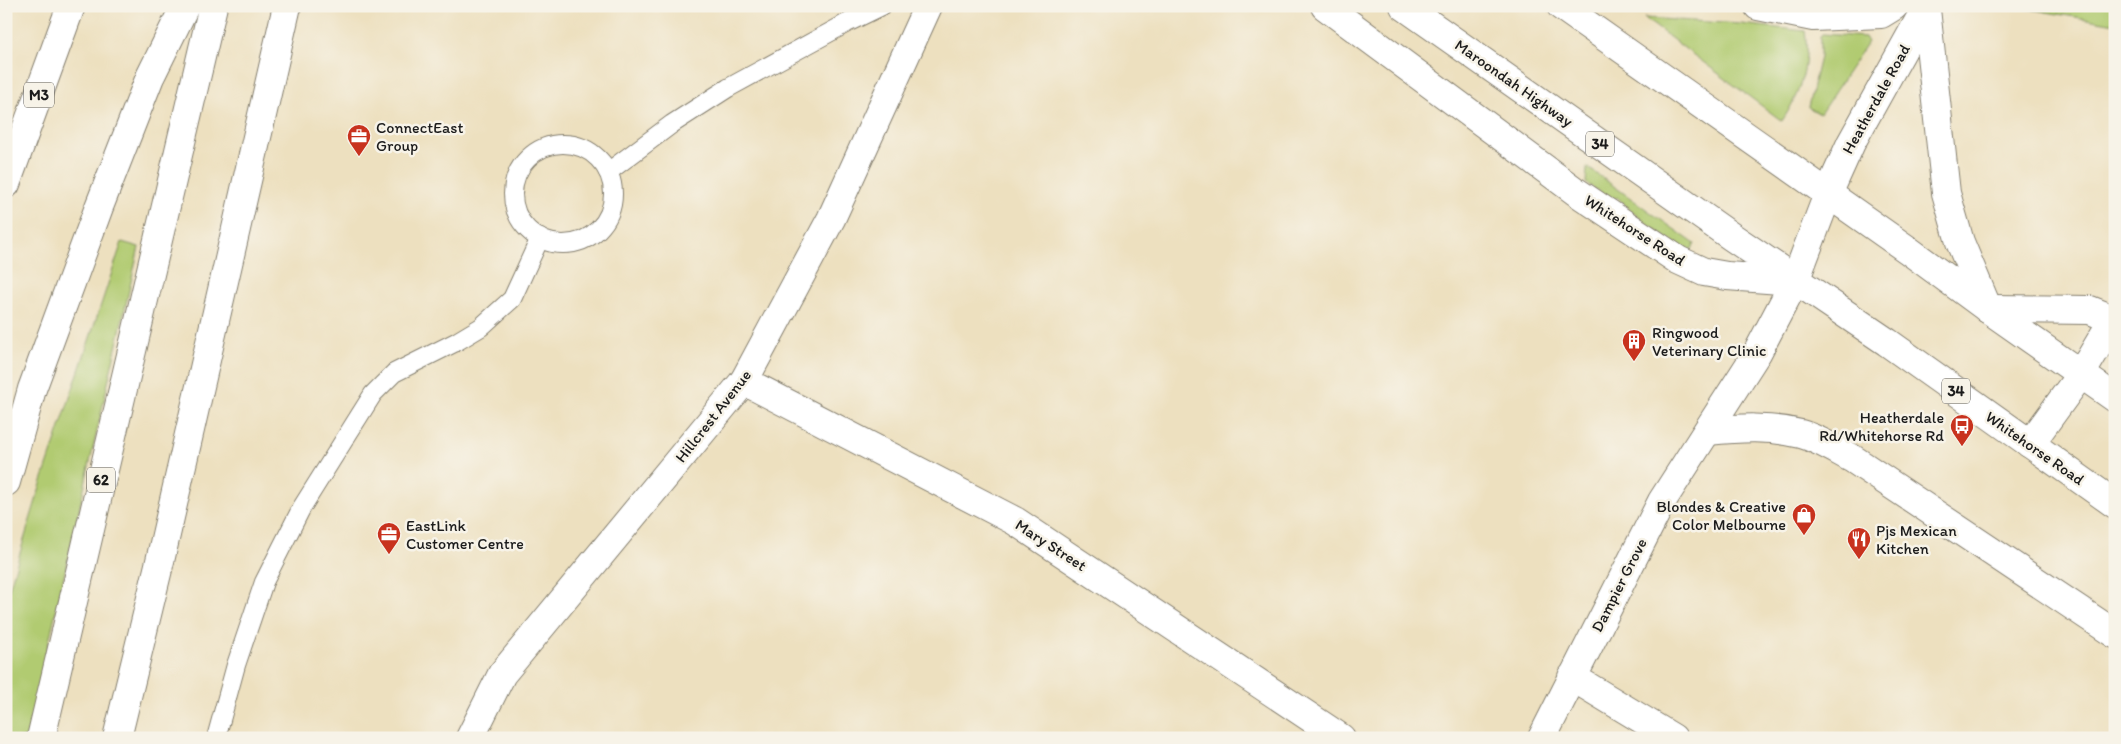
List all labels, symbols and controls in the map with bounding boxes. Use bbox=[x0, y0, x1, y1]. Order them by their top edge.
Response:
street label: Maroondah Highway bbox=[1451, 35, 1577, 131]
street label: Heatherdale Road bbox=[1838, 41, 1914, 157]
road number: M3 bbox=[24, 82, 54, 108]
place label: ConnectEast Group bbox=[376, 118, 463, 155]
office icon: ConnectEast Group bbox=[346, 123, 372, 157]
road number: 34 bbox=[1586, 132, 1614, 156]
street label: Whitehorse Road bbox=[1581, 190, 1689, 270]
place label: Ringwood Veterinary Clinic bbox=[1652, 323, 1766, 360]
building icon: Ringwood Veterinary Clinic bbox=[1621, 328, 1647, 362]
street label: Hillcrest Avenue bbox=[671, 366, 755, 466]
road number: 34 bbox=[1942, 378, 1970, 404]
street label: Whitehorse Road bbox=[1982, 407, 2088, 489]
place label: Heatherdale Rd/Whitehorse Rd bbox=[1819, 408, 1944, 445]
bus stop icon: Heatherdale Rd/Whitehorse Rd bbox=[1949, 413, 1975, 447]
road number: 62 bbox=[87, 468, 115, 492]
place label: Blondes & Creative Color Melbourne bbox=[1657, 497, 1786, 534]
shop icon: Blondes & Creative Color Melbourne bbox=[1791, 502, 1817, 536]
street label: Mary Street bbox=[1012, 515, 1090, 575]
place label: EastLink Customer Centre bbox=[406, 516, 524, 553]
office icon: EastLink Customer Centre bbox=[376, 521, 402, 555]
place label: Pjs Mexican Kitchen bbox=[1876, 521, 1957, 558]
restaurant icon: Pjs Mexican Kitchen bbox=[1846, 526, 1872, 560]
street label: Dampier Grove bbox=[1587, 535, 1651, 635]

